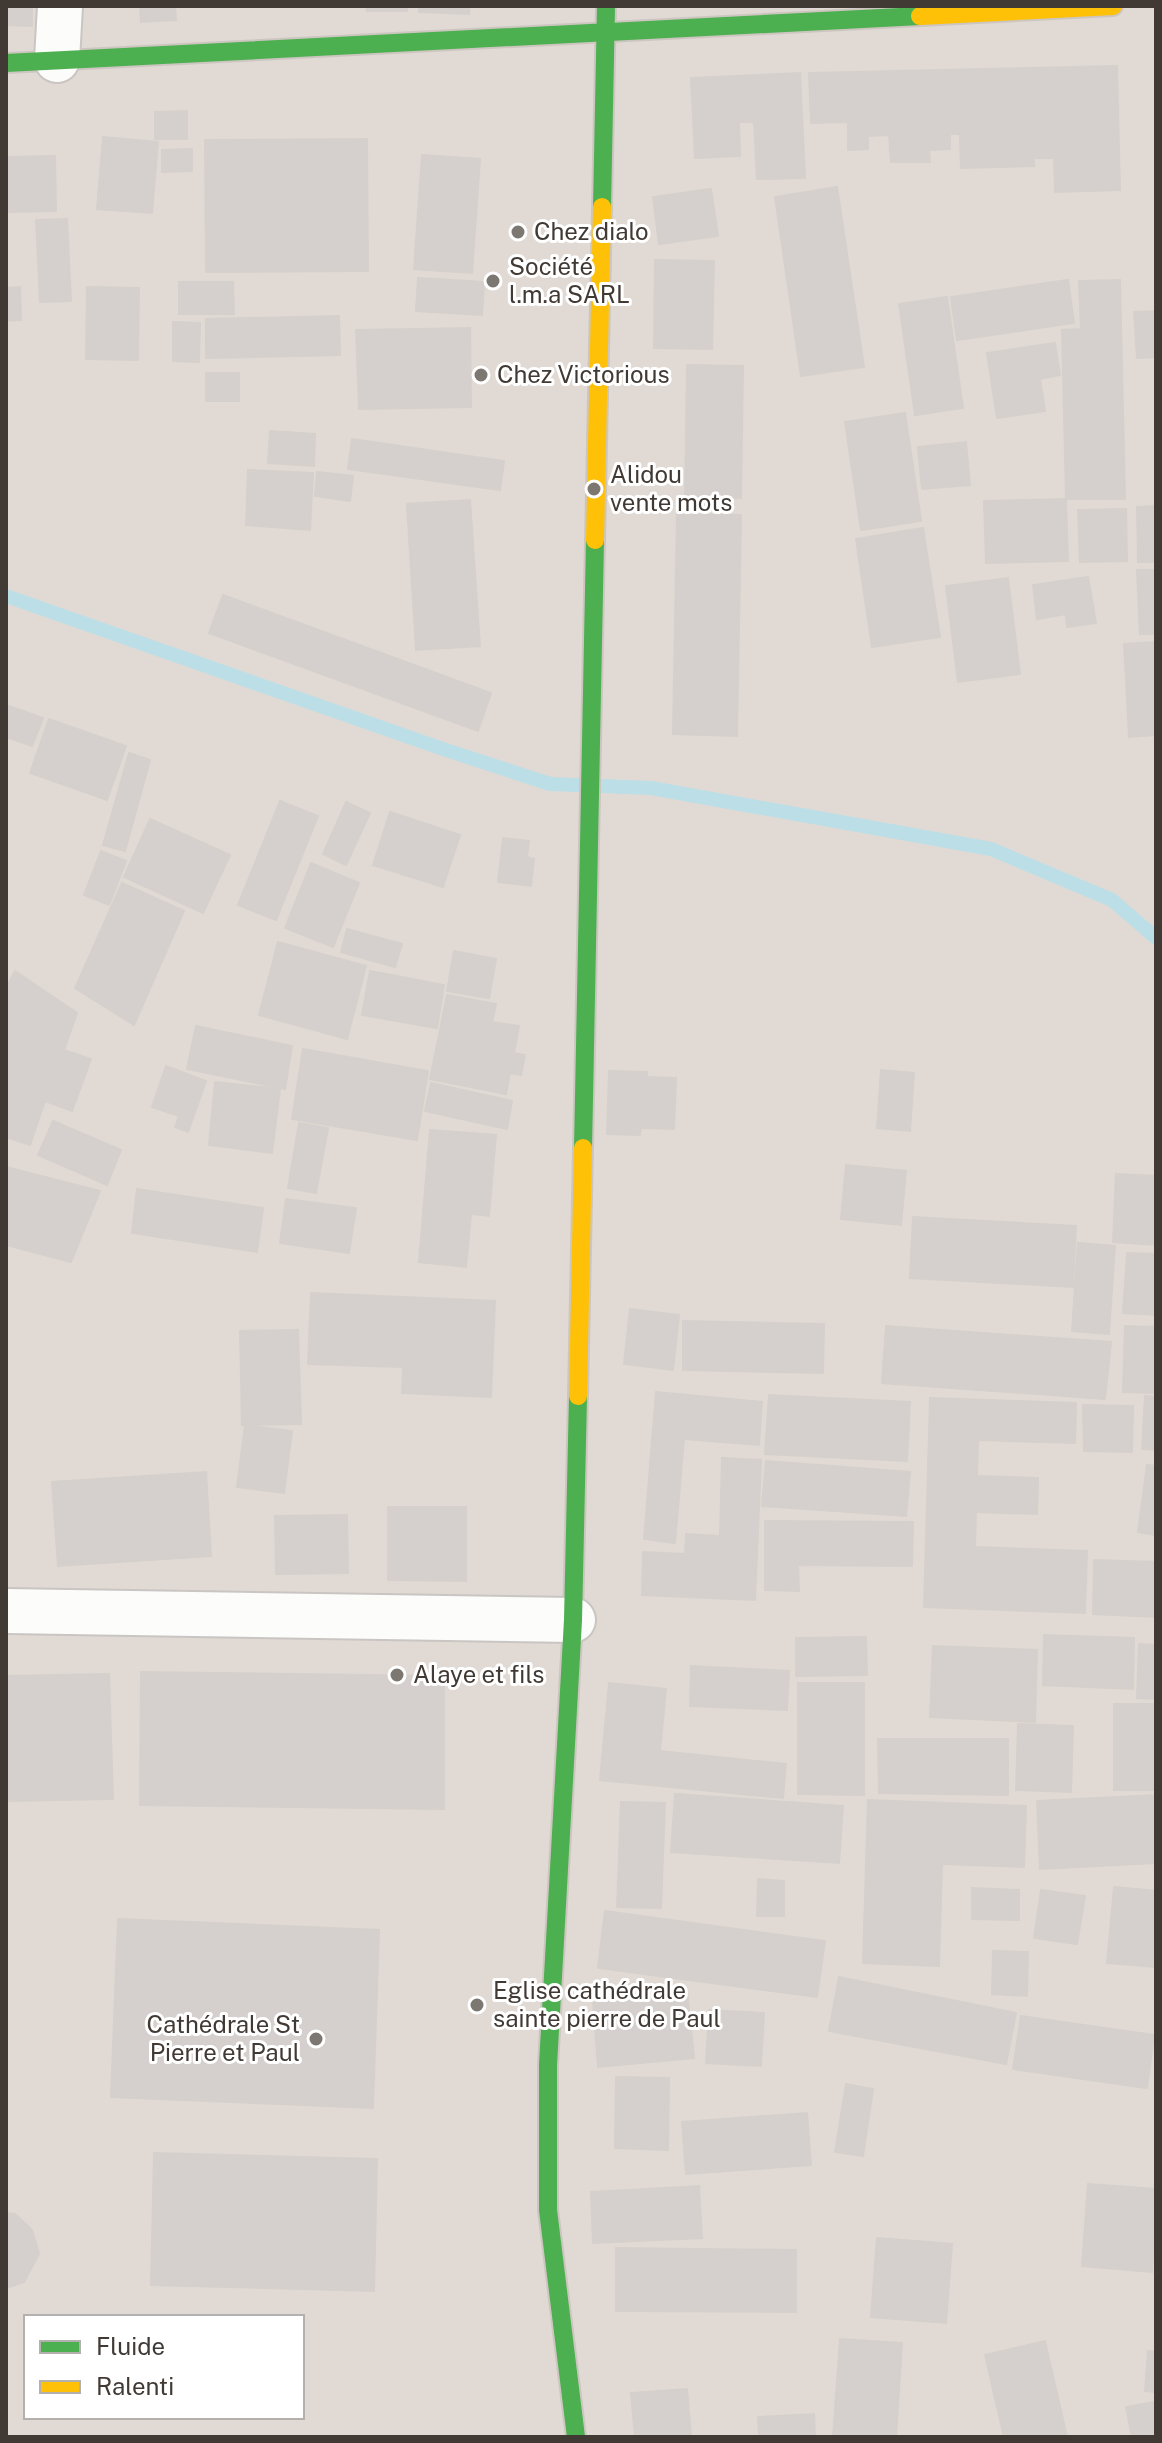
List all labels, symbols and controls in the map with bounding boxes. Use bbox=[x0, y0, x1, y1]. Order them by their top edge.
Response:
place label: Chez dialo bbox=[534, 217, 649, 245]
marker: Chez dialo bbox=[509, 223, 527, 241]
place label: Société l.m.a SARL bbox=[509, 252, 630, 308]
marker: Société l.m.a SARL bbox=[484, 272, 502, 290]
place label: Chez Victorious bbox=[497, 360, 670, 388]
marker: Chez Victorious bbox=[472, 366, 490, 384]
place label: Alidou vente mots bbox=[610, 460, 732, 516]
marker: Alidou vente mots bbox=[585, 480, 603, 498]
place label: Alaye et fils bbox=[413, 1660, 545, 1688]
marker: Alaye et fils bbox=[388, 1666, 406, 1684]
place label: Eglise cathédrale sainte pierre de Paul bbox=[493, 1976, 721, 2032]
marker: Eglise cathédrale sainte pierre de Paul bbox=[468, 1996, 486, 2014]
place label: Cathédrale St Pierre et Paul bbox=[147, 2010, 300, 2066]
marker: Cathédrale St Pierre et Paul bbox=[307, 2030, 325, 2048]
legend bbox=[24, 2315, 304, 2419]
text: Fluide bbox=[96, 2332, 165, 2360]
text: Ralenti bbox=[96, 2372, 174, 2400]

